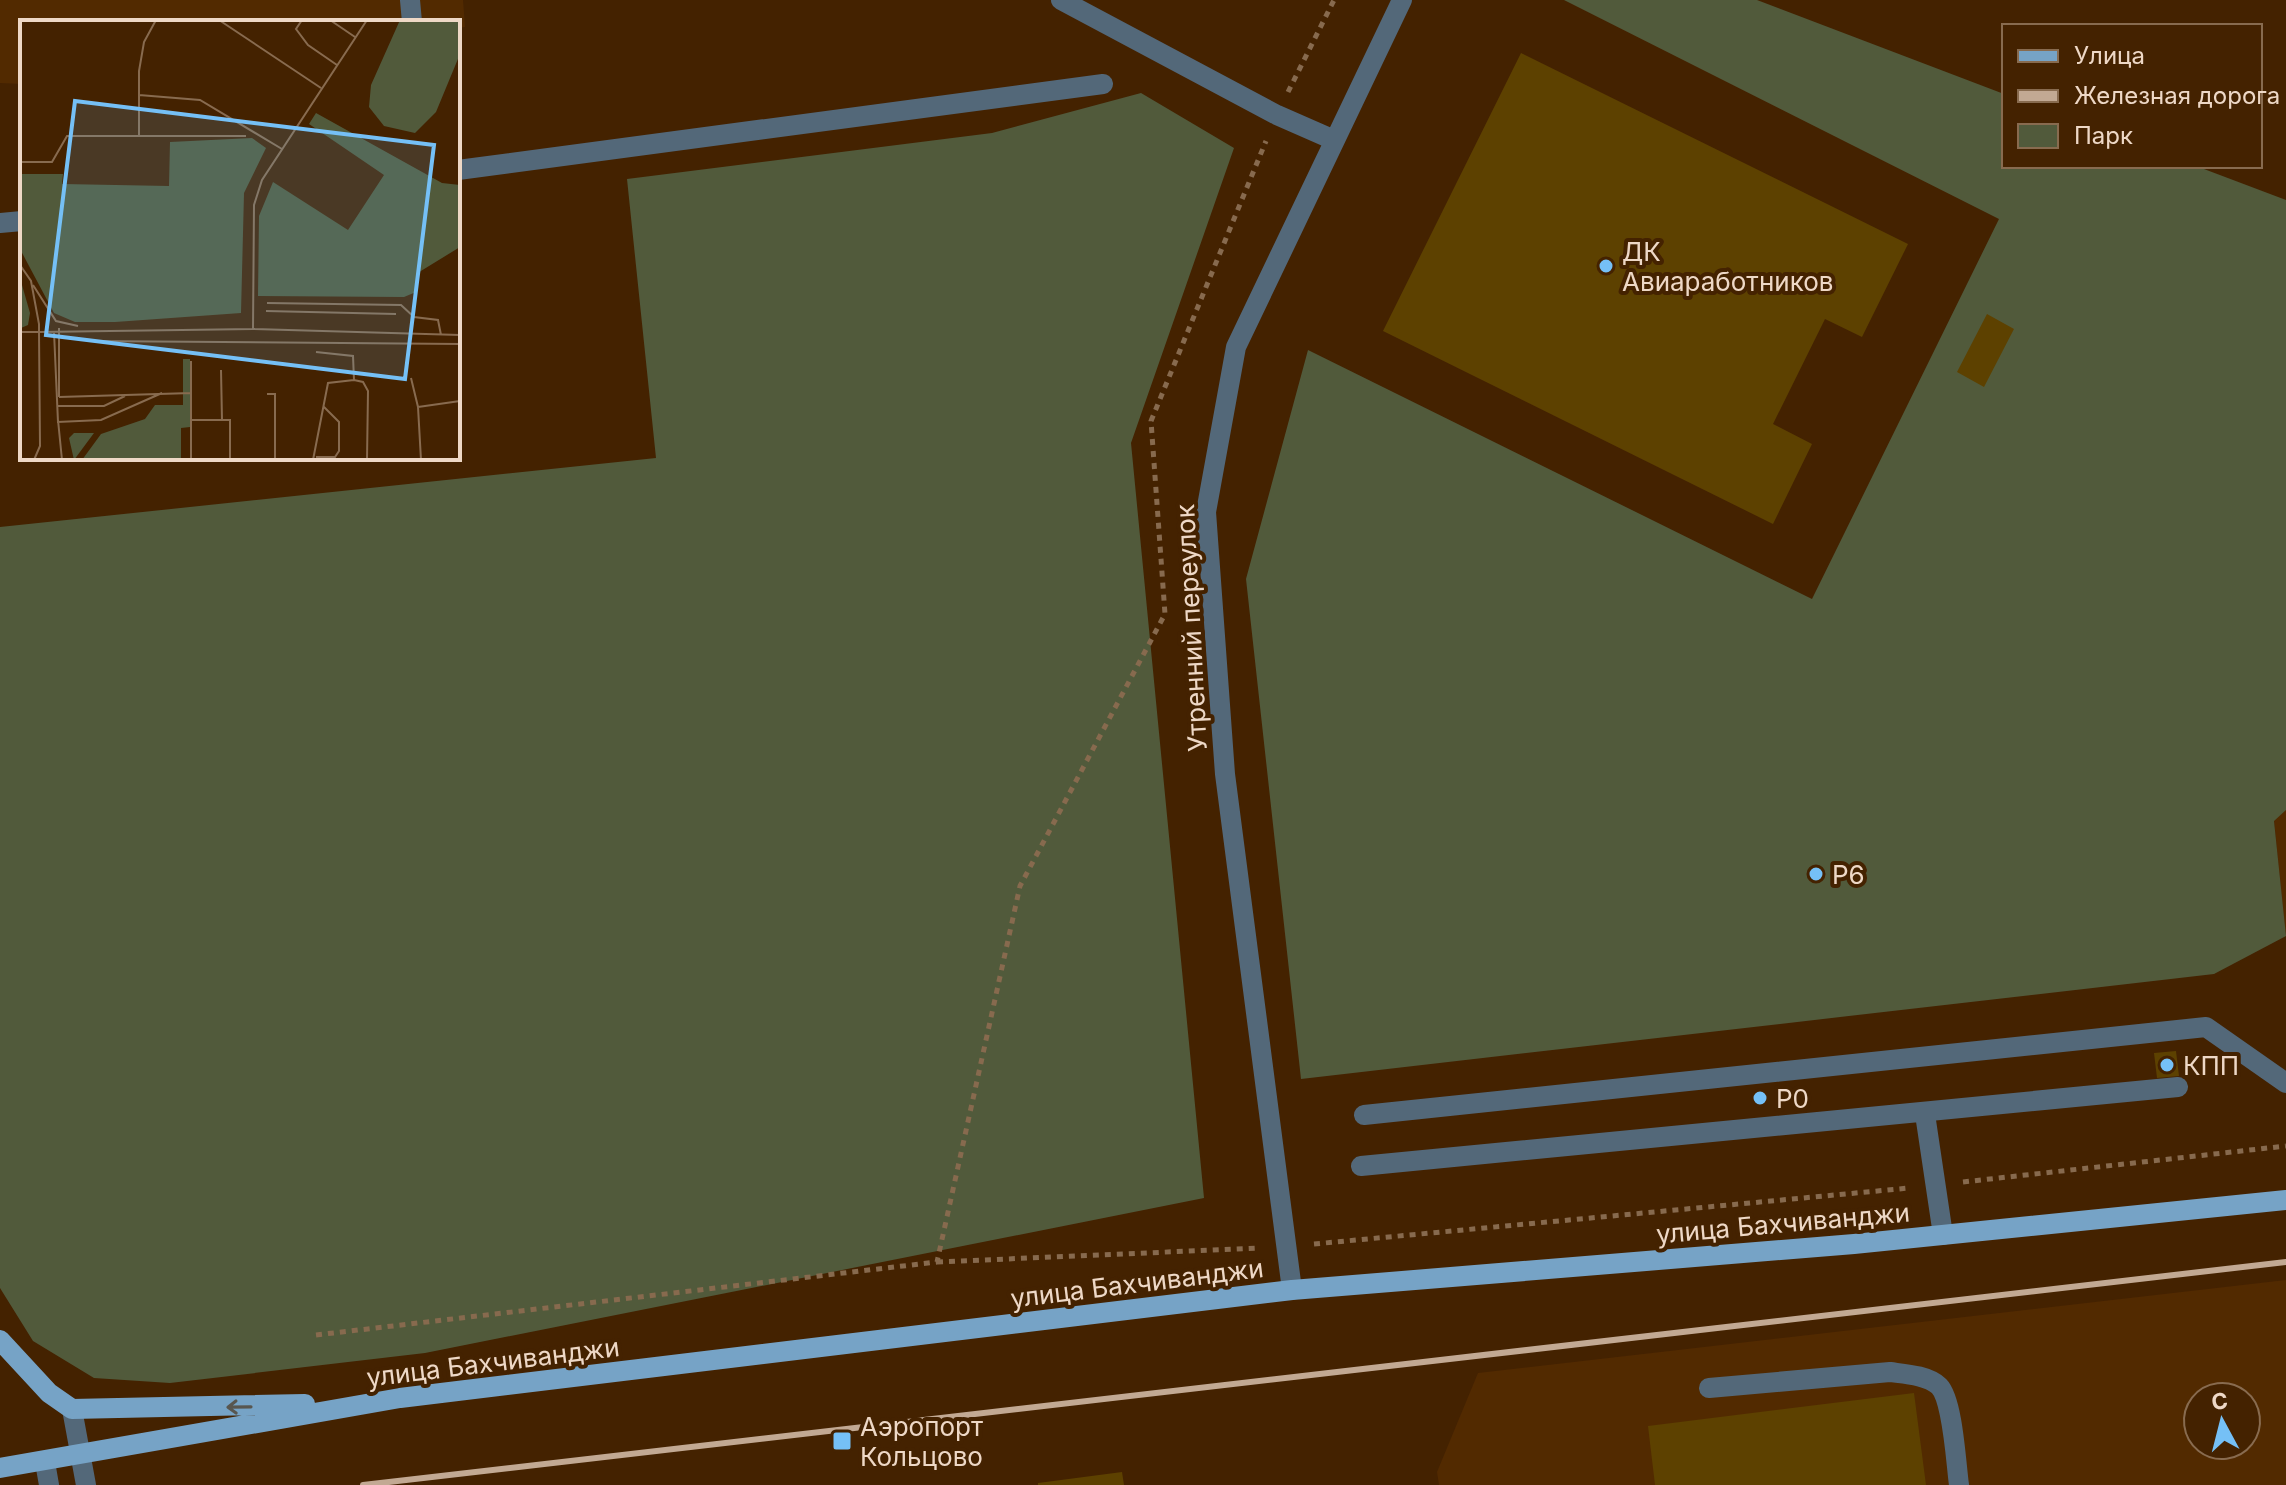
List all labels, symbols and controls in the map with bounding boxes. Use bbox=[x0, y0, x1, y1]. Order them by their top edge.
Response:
inset map bbox=[20, 20, 460, 460]
legend bbox=[2002, 24, 2262, 168]
text: Улица bbox=[2074, 41, 2145, 70]
text: Железная дорога bbox=[2074, 81, 2280, 110]
text: Парк bbox=[2074, 121, 2133, 150]
place label: ДК Авиаработников bbox=[1622, 236, 1833, 297]
marker: ДК Авиаработников bbox=[1597, 257, 1615, 275]
street label: Утренний переулок bbox=[1169, 503, 1213, 753]
place label: P6 bbox=[1832, 859, 1865, 890]
marker: P6 bbox=[1807, 865, 1825, 883]
place label: КПП bbox=[2183, 1050, 2239, 1081]
marker: КПП bbox=[2158, 1056, 2176, 1074]
place label: P0 bbox=[1776, 1083, 1809, 1114]
marker: P0 bbox=[1751, 1089, 1769, 1107]
street label: улица Бахчиванджи bbox=[1655, 1196, 1911, 1250]
street label: улица Бахчиванджи bbox=[1009, 1252, 1265, 1314]
street label: улица Бахчиванджи bbox=[365, 1331, 621, 1393]
north arrow bbox=[2182, 1381, 2262, 1461]
text: С bbox=[2210, 1387, 2229, 1415]
one-way arrow bbox=[226, 1399, 253, 1415]
place label: Аэропорт Кольцово bbox=[860, 1411, 983, 1472]
marker: Аэропорт Кольцово bbox=[831, 1430, 853, 1452]

